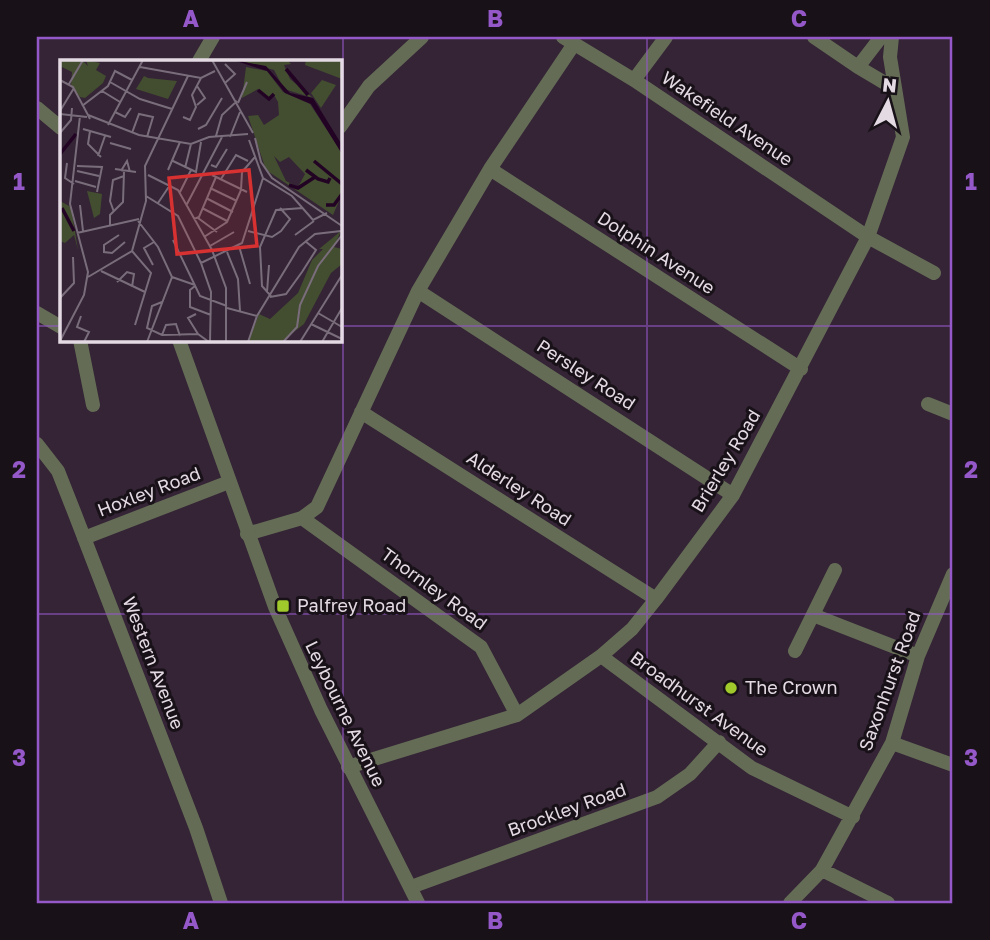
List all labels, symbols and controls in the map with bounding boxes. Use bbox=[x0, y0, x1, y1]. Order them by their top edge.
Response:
text: A bbox=[183, 4, 200, 32]
text: B bbox=[487, 4, 503, 32]
text: C bbox=[791, 4, 807, 32]
inset map bbox=[60, 60, 341, 341]
street label: Wakefield Avenue bbox=[658, 66, 797, 170]
north arrow bbox=[853, 66, 923, 136]
text: N bbox=[881, 72, 898, 97]
text: 1 bbox=[13, 167, 25, 195]
text: 1 bbox=[965, 167, 977, 195]
street label: Dolphin Avenue bbox=[594, 206, 719, 298]
street label: Persley Road bbox=[533, 334, 640, 414]
street label: Brierley Road bbox=[686, 405, 764, 516]
street label: Alderley Road bbox=[463, 446, 576, 530]
text: 2 bbox=[12, 455, 26, 483]
text: 2 bbox=[964, 455, 978, 483]
street label: Hoxley Road bbox=[94, 461, 203, 521]
street label: Thornley Road bbox=[377, 542, 492, 634]
street label: Western Avenue bbox=[119, 593, 189, 732]
place label: Palfrey Road bbox=[297, 594, 406, 616]
marker: Palfrey Road bbox=[275, 598, 291, 614]
street label: Saxonhurst Road bbox=[854, 608, 925, 754]
street label: Leybourne Avenue bbox=[301, 637, 391, 790]
street label: Broadhurst Avenue bbox=[626, 646, 773, 760]
place label: The Crown bbox=[745, 676, 838, 698]
marker: The Crown bbox=[723, 680, 739, 696]
text: 3 bbox=[12, 743, 26, 771]
text: 3 bbox=[964, 743, 978, 771]
street label: Brockley Road bbox=[505, 778, 629, 841]
text: A bbox=[183, 906, 200, 934]
text: B bbox=[487, 906, 503, 934]
text: C bbox=[791, 906, 807, 934]

